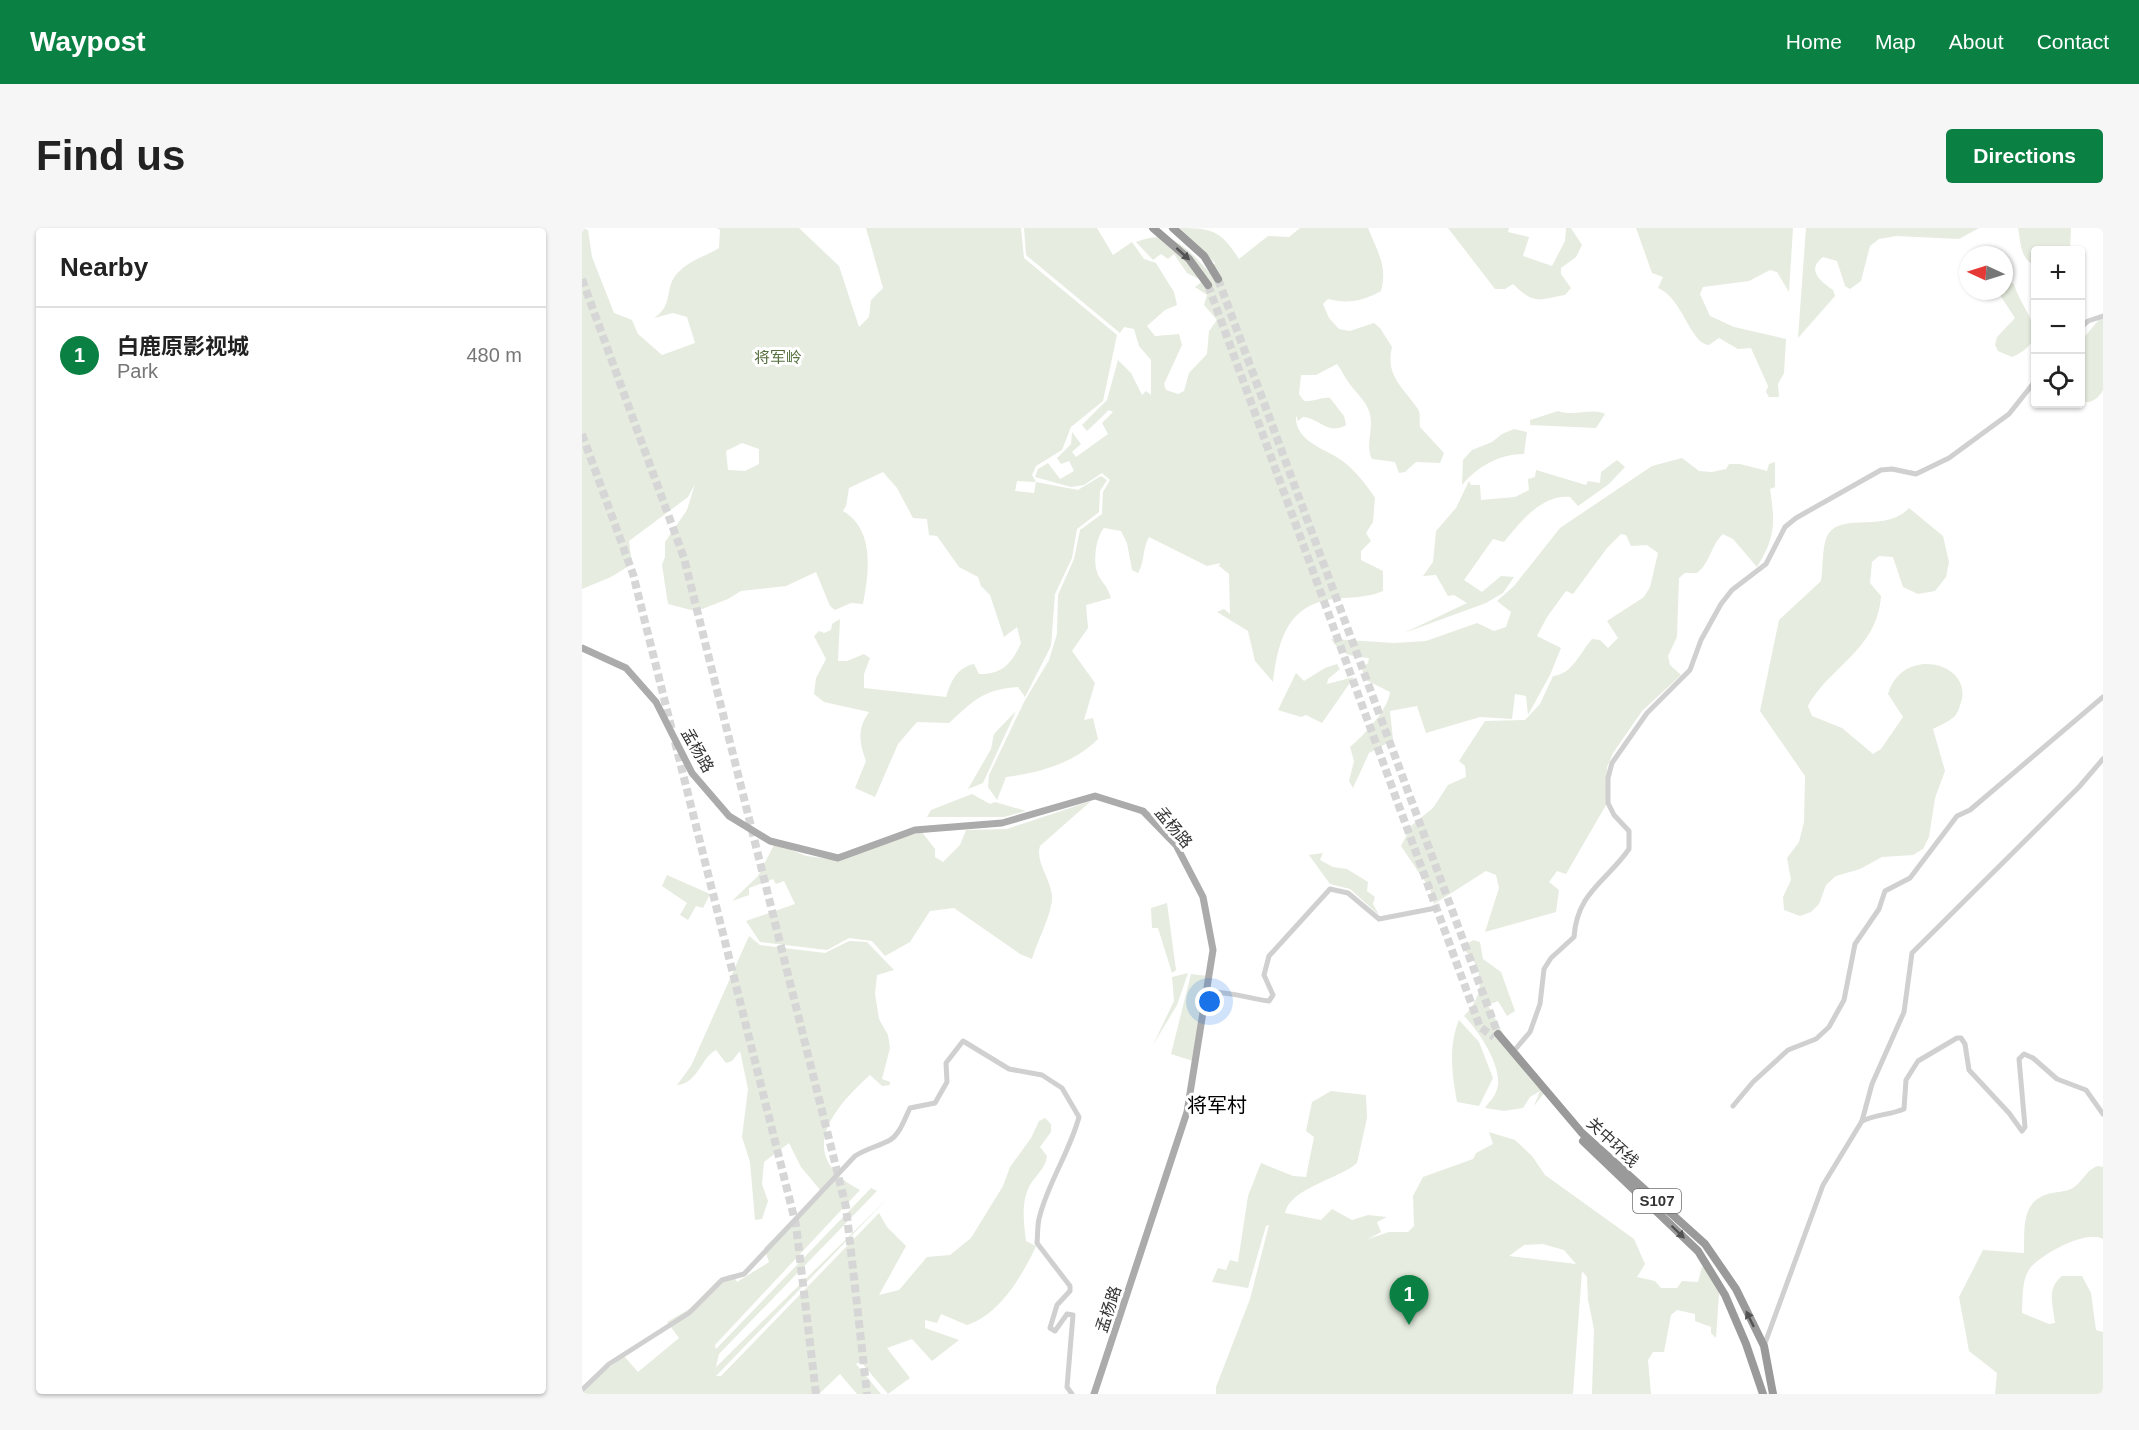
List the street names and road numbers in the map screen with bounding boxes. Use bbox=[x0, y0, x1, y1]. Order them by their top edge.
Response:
street label: 孟杨路 bbox=[678, 725, 717, 775]
street label: 孟杨路 bbox=[1152, 803, 1196, 851]
street label: 关中环线 bbox=[1583, 1114, 1642, 1170]
road number: S107 bbox=[1633, 1189, 1681, 1213]
street label: 孟杨路 bbox=[1093, 1284, 1124, 1335]

